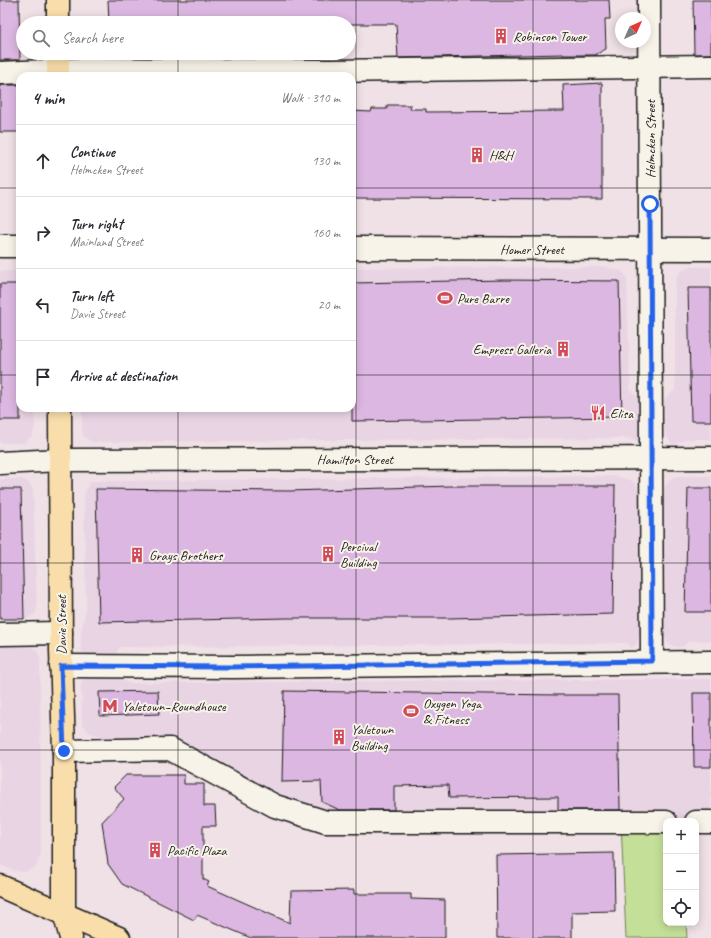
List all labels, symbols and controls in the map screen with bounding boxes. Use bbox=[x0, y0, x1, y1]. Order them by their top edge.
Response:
north arrow bbox=[615, 12, 651, 48]
search box bbox=[16, 16, 356, 60]
icon: search bbox=[30, 27, 52, 49]
building icon: Robinson Tower bbox=[492, 27, 510, 45]
place label: Robinson Tower bbox=[513, 28, 588, 45]
text: Search here bbox=[62, 29, 123, 48]
text: 4 min bbox=[32, 88, 65, 109]
text: Walk · 310 m bbox=[281, 90, 340, 106]
street label: Helmcken Street bbox=[642, 98, 659, 178]
text: Continue bbox=[70, 143, 115, 162]
building icon: H&H bbox=[468, 146, 486, 164]
place label: H&H bbox=[489, 147, 515, 164]
icon: ahead bbox=[32, 150, 54, 172]
text: 130 m bbox=[312, 153, 340, 169]
text: Helmcken Street bbox=[70, 162, 143, 178]
route start bbox=[641, 195, 659, 213]
text: Turn right bbox=[70, 215, 123, 234]
icon: right bbox=[32, 222, 54, 244]
text: 160 m bbox=[312, 225, 340, 241]
text: Mainland Street bbox=[70, 234, 143, 250]
street label: Homer Street bbox=[500, 241, 565, 258]
text: Turn left bbox=[70, 287, 113, 306]
sports icon: Pure Barre bbox=[436, 289, 454, 307]
place label: Pure Barre bbox=[457, 290, 510, 307]
icon: left bbox=[32, 294, 54, 316]
text: 20 m bbox=[318, 297, 340, 313]
text: Davie Street bbox=[70, 306, 125, 322]
building icon: Empress Galleria bbox=[554, 340, 572, 358]
place label: Empress Galleria bbox=[473, 341, 552, 358]
icon: arrive bbox=[32, 366, 54, 388]
text: Arrive at destination bbox=[70, 367, 177, 386]
restaurant icon: Elisa bbox=[589, 404, 607, 422]
place label: Elisa bbox=[610, 405, 634, 422]
street label: Hamilton Street bbox=[317, 451, 395, 468]
place label: Percival Building bbox=[340, 538, 379, 571]
building icon: Percival Building bbox=[319, 545, 337, 563]
building icon: Grays Brothers bbox=[128, 546, 146, 564]
place label: Grays Brothers bbox=[149, 547, 224, 564]
street label: Davie Street bbox=[53, 594, 70, 655]
place label: Oxygen Yoga & Fitness bbox=[423, 695, 482, 728]
metro station icon: Yaletown–Roundhouse bbox=[101, 697, 119, 715]
place label: Yaletown–Roundhouse bbox=[122, 698, 227, 715]
sports icon: Oxygen Yoga & Fitness bbox=[402, 702, 420, 720]
place label: Yaletown Building bbox=[351, 721, 394, 754]
building icon: Yaletown Building bbox=[330, 728, 348, 746]
route end bbox=[55, 742, 73, 760]
map controls bbox=[663, 818, 699, 926]
button: + bbox=[663, 818, 699, 854]
building icon: Pacific Plaza bbox=[146, 841, 164, 859]
place label: Pacific Plaza bbox=[167, 842, 227, 859]
button: − bbox=[663, 854, 699, 890]
button: locate bbox=[663, 890, 699, 926]

